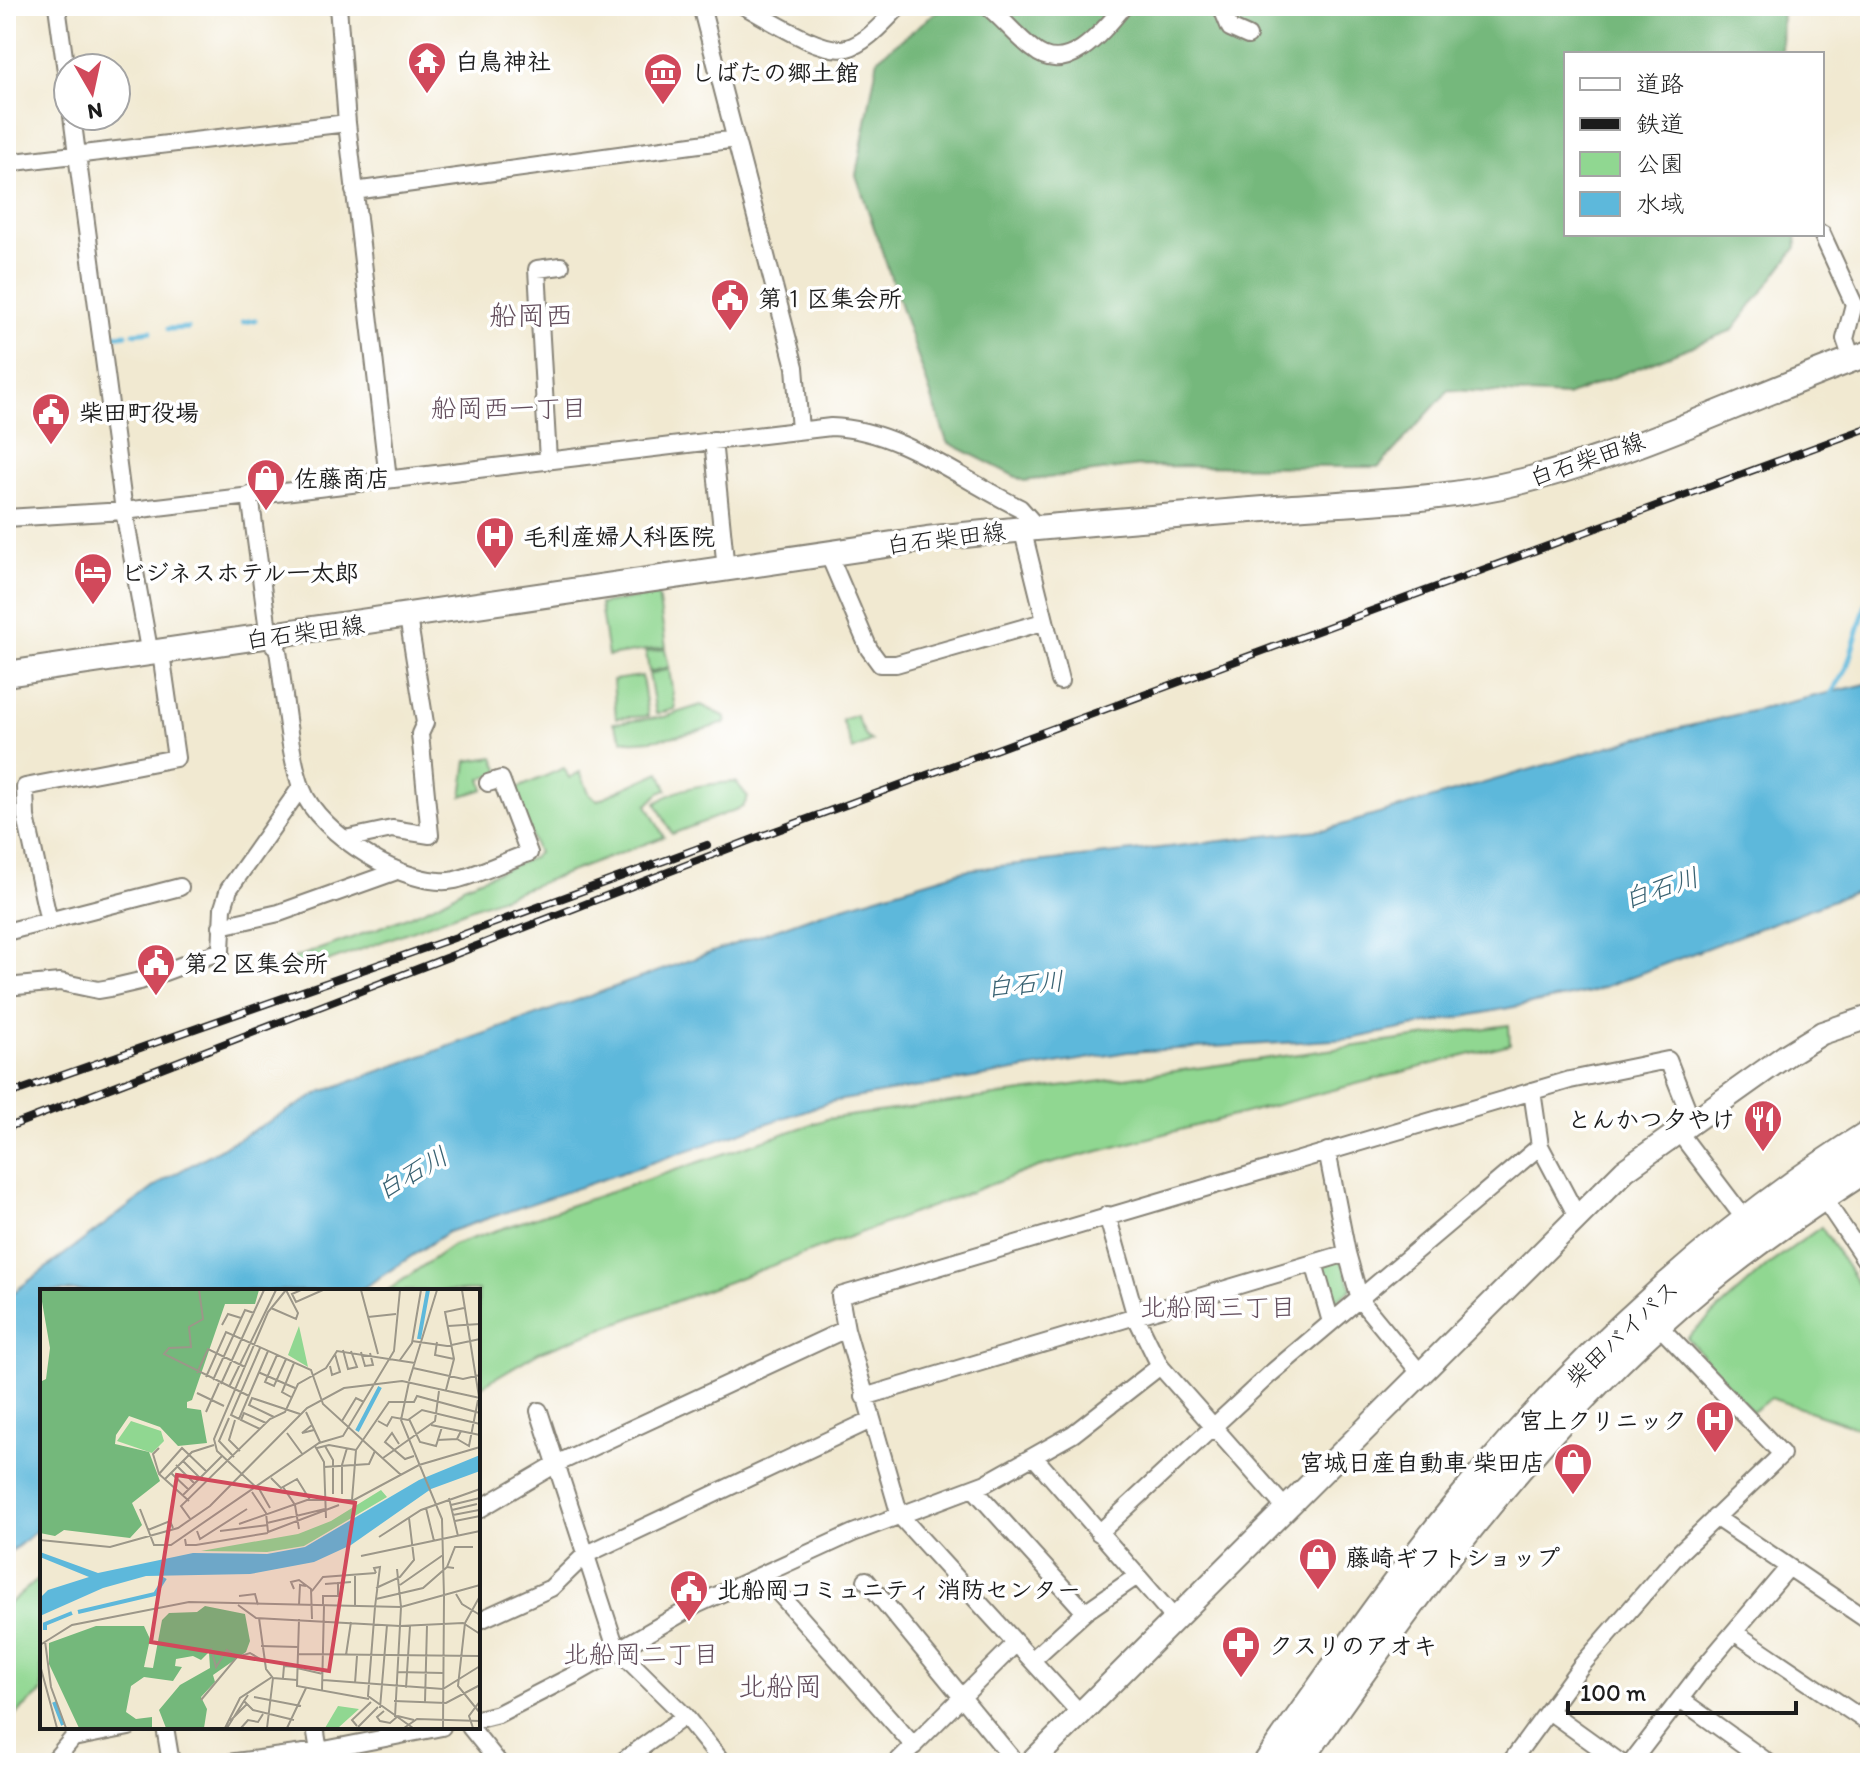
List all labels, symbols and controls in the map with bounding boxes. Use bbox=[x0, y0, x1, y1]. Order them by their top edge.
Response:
temple icon: 白鳥神社 bbox=[406, 40, 448, 95]
place label: 白鳥神社 bbox=[455, 47, 551, 76]
museum icon: しばたの郷土館 bbox=[642, 51, 684, 106]
north arrow bbox=[52, 52, 132, 132]
legend bbox=[1564, 52, 1824, 236]
place label: しばたの郷土館 bbox=[691, 58, 859, 87]
text: 道路 bbox=[1636, 69, 1684, 98]
text: N bbox=[86, 97, 105, 126]
text: 鉄道 bbox=[1636, 109, 1684, 138]
text: 公園 bbox=[1636, 149, 1684, 178]
text: 水域 bbox=[1636, 189, 1684, 218]
public building icon: 第１区集会所 bbox=[709, 277, 751, 332]
place label: 第１区集会所 bbox=[758, 284, 902, 313]
district label: 船岡西 bbox=[489, 298, 573, 332]
public building icon: 柴田町役場 bbox=[30, 391, 72, 446]
district label: 船岡西一丁目 bbox=[431, 392, 587, 424]
place label: 柴田町役場 bbox=[79, 398, 199, 427]
street label: 白石柴田線 bbox=[1526, 426, 1648, 492]
shop icon: 佐藤商店 bbox=[245, 457, 287, 512]
place label: 佐藤商店 bbox=[294, 464, 390, 493]
hospital icon: 毛利産婦人科医院 bbox=[474, 515, 516, 570]
street label: 白石柴田線 bbox=[885, 516, 1007, 560]
place label: 毛利産婦人科医院 bbox=[523, 522, 715, 551]
hotel icon: ビジネスホテル一太郎 bbox=[72, 551, 114, 606]
place label: ビジネスホテル一太郎 bbox=[121, 558, 359, 587]
street label: 白石柴田線 bbox=[244, 609, 366, 655]
water label: 白石川 bbox=[1619, 861, 1703, 915]
public building icon: 第２区集会所 bbox=[135, 942, 177, 997]
place label: 第２区集会所 bbox=[184, 949, 328, 978]
water label: 白石川 bbox=[985, 965, 1065, 1003]
restaurant icon: とんかつ夕やけ bbox=[1742, 1098, 1784, 1153]
place label: とんかつ夕やけ bbox=[1567, 1105, 1735, 1134]
water label: 白石川 bbox=[370, 1140, 454, 1206]
street label: 柴田バイパス bbox=[1560, 1273, 1684, 1393]
inset map bbox=[40, 1289, 480, 1729]
district label: 北船岡三丁目 bbox=[1140, 1291, 1296, 1323]
hospital icon: 宮上クリニック bbox=[1694, 1399, 1736, 1454]
place label: 宮上クリニック bbox=[1519, 1406, 1687, 1435]
shop icon: 宮城日産自動車 柴田店 bbox=[1552, 1441, 1594, 1496]
place label: 宮城日産自動車 柴田店 bbox=[1300, 1448, 1545, 1477]
shop icon: 藤崎ギフトショップ bbox=[1297, 1536, 1339, 1591]
place label: 藤崎ギフトショップ bbox=[1346, 1543, 1560, 1572]
public building icon: 北船岡コミュニティ 消防センター bbox=[668, 1568, 710, 1623]
place label: 北船岡コミュニティ 消防センター bbox=[717, 1575, 1081, 1604]
pharmacy icon: クスリのアオキ bbox=[1220, 1624, 1262, 1679]
place label: クスリのアオキ bbox=[1269, 1631, 1437, 1660]
district label: 北船岡二丁目 bbox=[563, 1638, 719, 1670]
scale bar bbox=[1568, 1665, 1796, 1715]
district label: 北船岡 bbox=[738, 1669, 822, 1703]
text: 100 m bbox=[1580, 1678, 1646, 1707]

